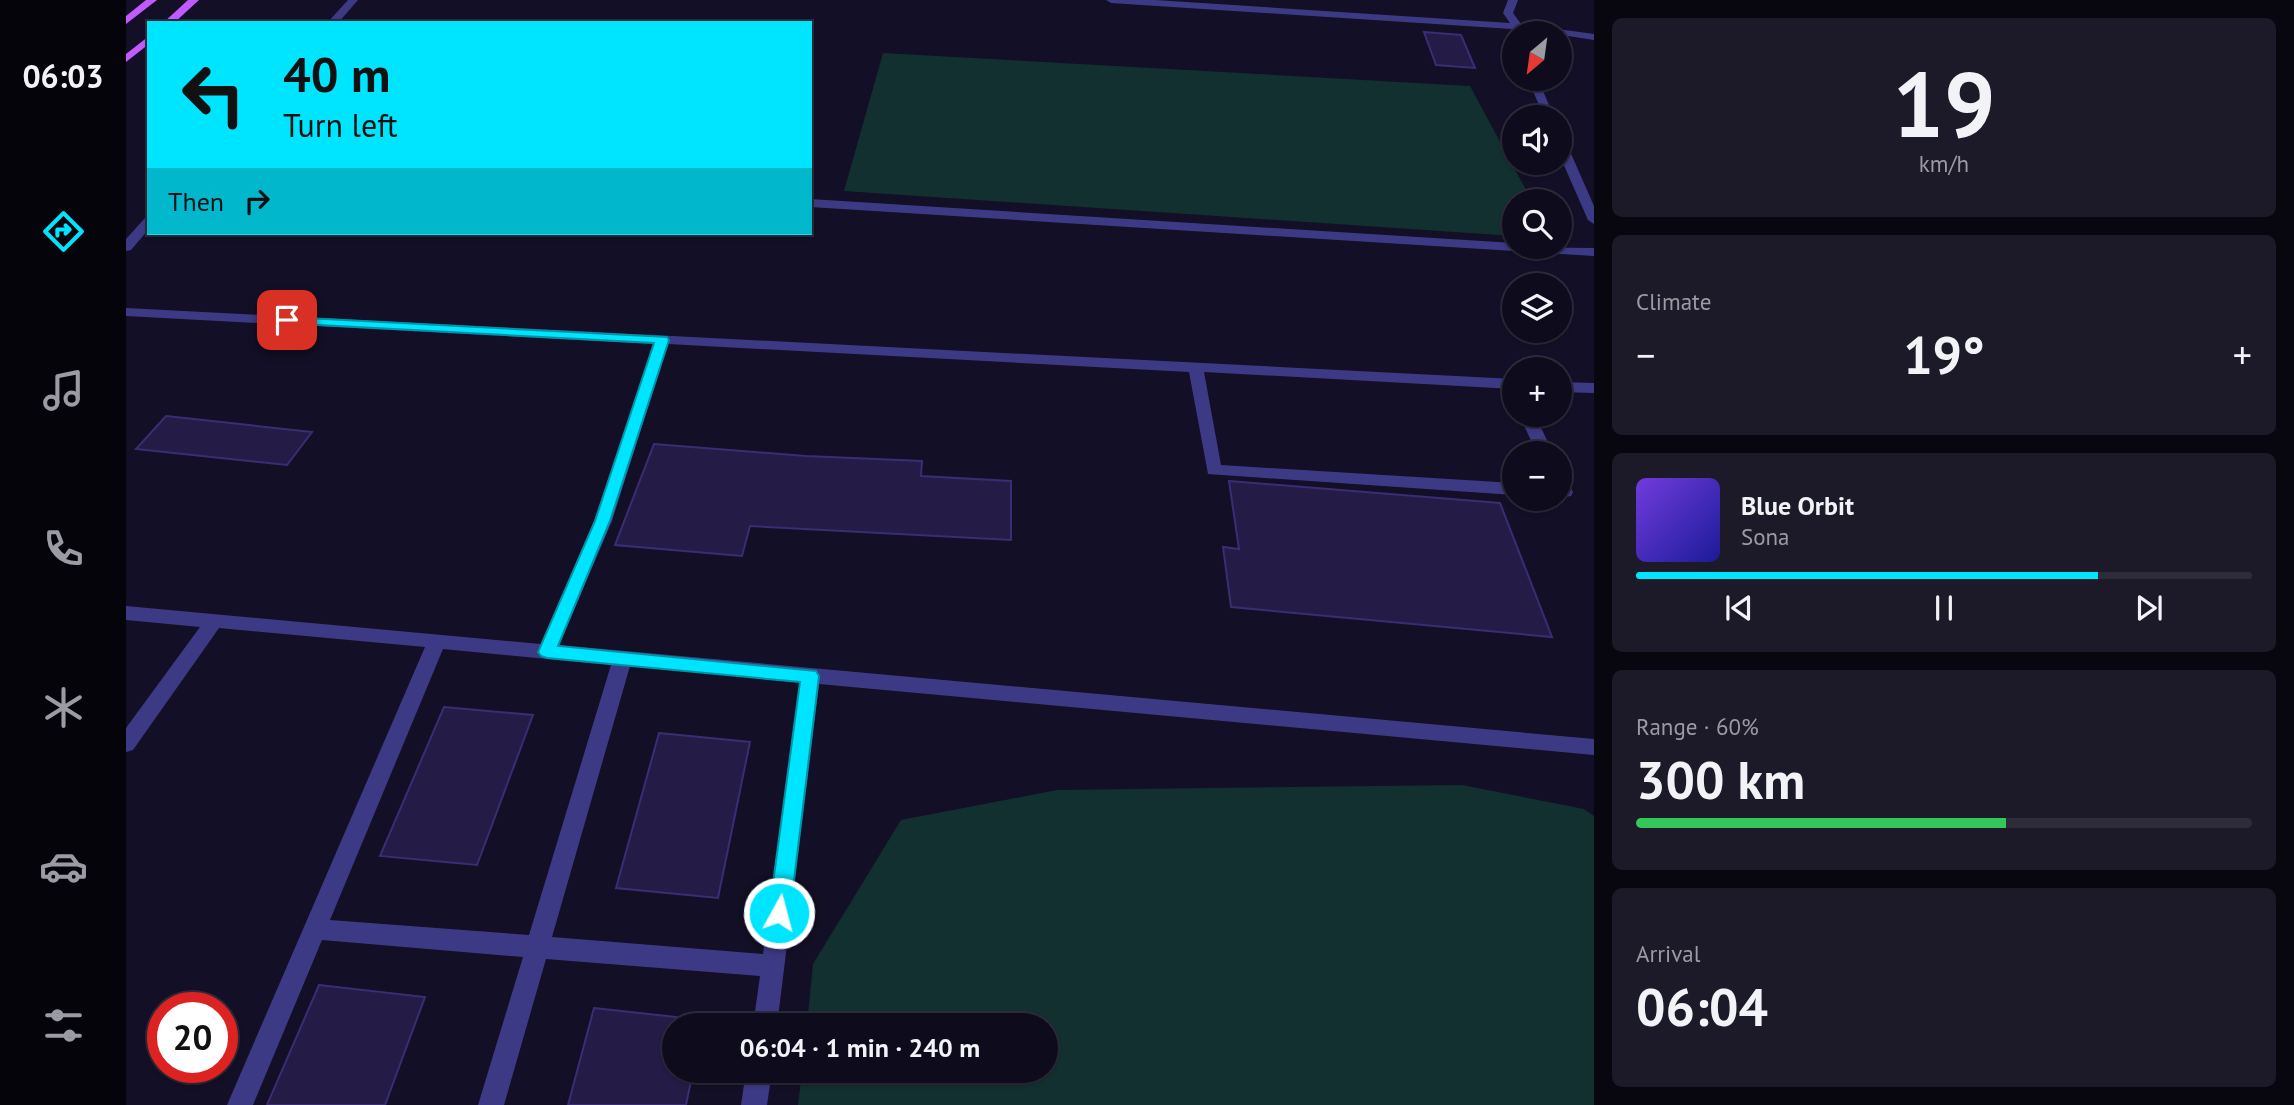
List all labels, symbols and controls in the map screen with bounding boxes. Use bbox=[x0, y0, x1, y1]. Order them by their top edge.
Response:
north arrow bbox=[1502, 21, 1572, 91]
map controls bbox=[1502, 21, 1572, 511]
text: 40 m bbox=[283, 42, 390, 106]
text: 19 bbox=[1892, 44, 1996, 162]
icon: left bbox=[168, 49, 259, 140]
text: 06:03 bbox=[22, 55, 104, 97]
text: Turn left bbox=[283, 104, 398, 146]
button: sound bbox=[1502, 105, 1572, 175]
text: km/h bbox=[1919, 149, 1969, 178]
icon: right bbox=[238, 182, 276, 220]
text: Then bbox=[168, 185, 224, 218]
button: search bbox=[1502, 189, 1572, 259]
icon: directions bbox=[39, 207, 88, 256]
button: layers bbox=[1502, 273, 1572, 343]
text: Climate bbox=[1636, 287, 1711, 316]
pin bbox=[257, 290, 317, 350]
icon: arrive bbox=[268, 301, 306, 339]
text: 19° bbox=[1903, 321, 1985, 388]
text: − bbox=[1636, 330, 1655, 379]
text: + bbox=[2233, 330, 2252, 379]
button: + bbox=[1502, 357, 1572, 427]
icon: music bbox=[39, 366, 88, 415]
button: − bbox=[1502, 441, 1572, 511]
text: Blue Orbit bbox=[1741, 489, 1854, 522]
text: Sona bbox=[1741, 522, 1790, 551]
icon: phone bbox=[39, 524, 88, 573]
icon: previous bbox=[1720, 589, 1758, 627]
icon: pause bbox=[1925, 589, 1963, 627]
icon: next bbox=[2130, 589, 2168, 627]
icon: climate bbox=[39, 683, 88, 732]
text: Range · 60% bbox=[1636, 712, 1759, 741]
text: 300 km bbox=[1636, 746, 1805, 813]
icon: car bbox=[39, 842, 88, 891]
position arrow bbox=[742, 876, 816, 950]
text: Arrival bbox=[1636, 939, 1700, 968]
text: 06:04 bbox=[1636, 973, 1768, 1040]
speed limit sign: 20 bbox=[147, 992, 238, 1083]
icon: filters bbox=[39, 1001, 88, 1050]
text: 06:04 · 1 min · 240 m bbox=[740, 1031, 980, 1064]

